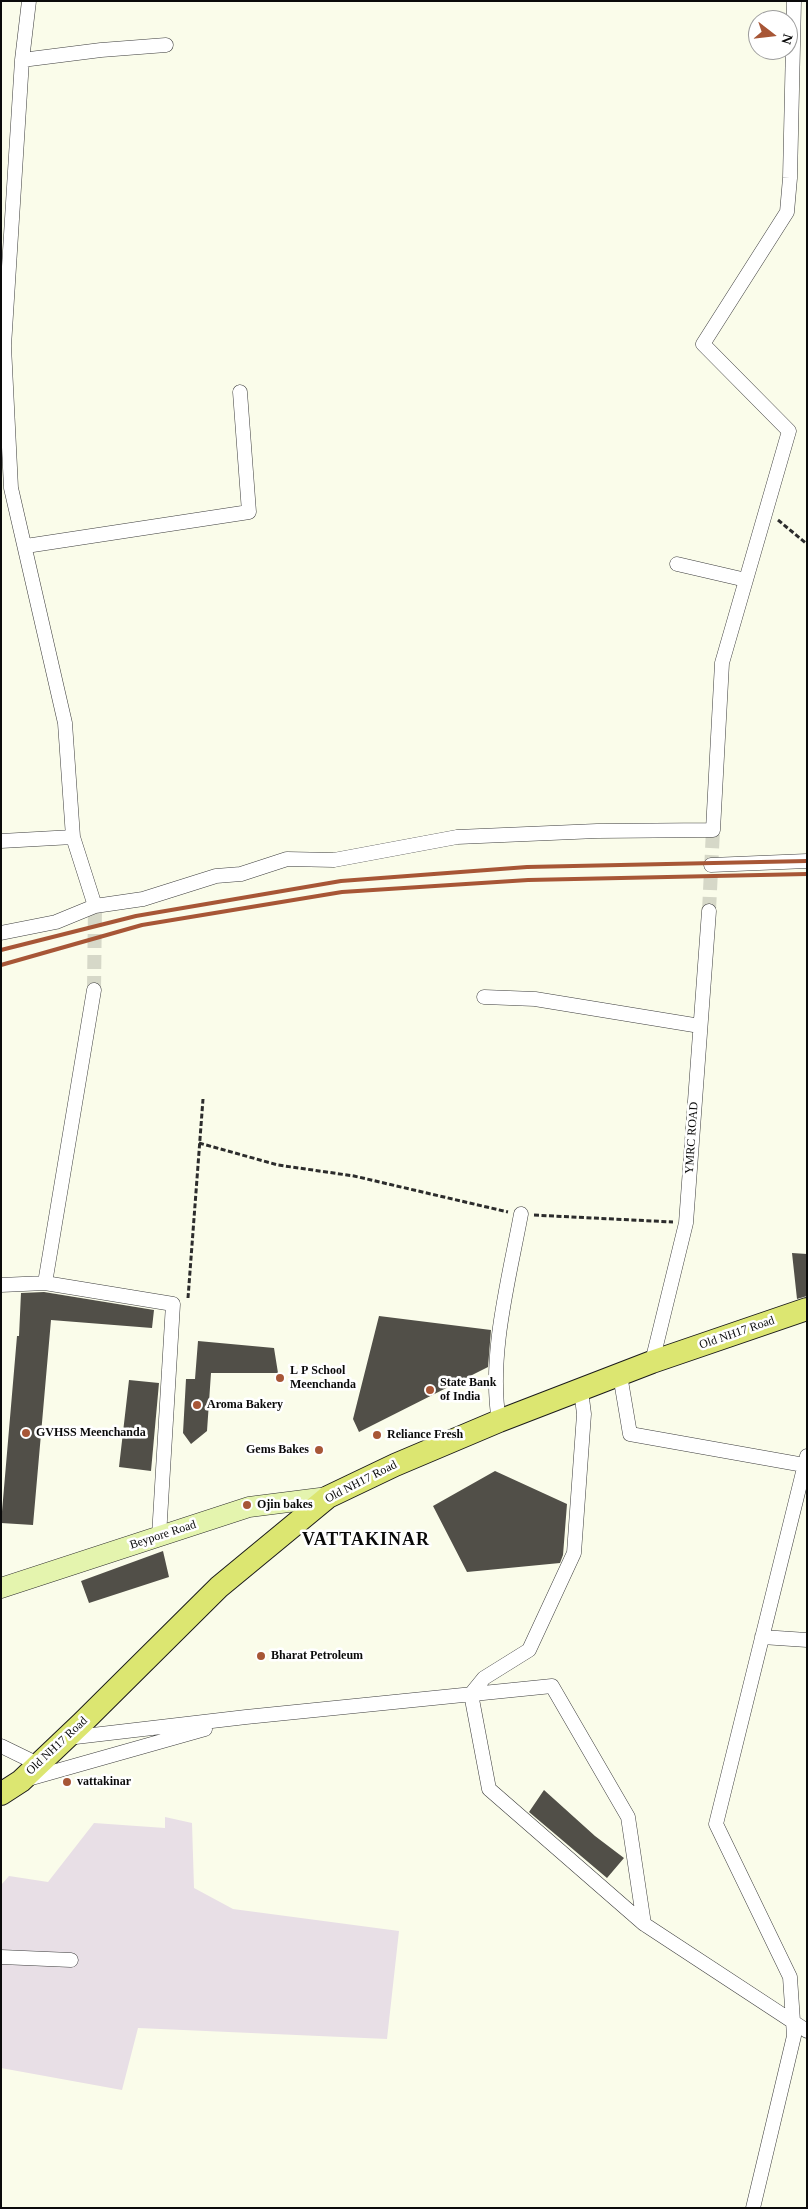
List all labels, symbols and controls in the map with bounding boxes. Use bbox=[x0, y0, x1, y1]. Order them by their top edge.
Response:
north arrow bbox=[748, 10, 798, 60]
text: N bbox=[778, 32, 796, 46]
street label: YMRC ROAD bbox=[682, 1101, 702, 1175]
street label: Old NH17 Road bbox=[697, 1313, 777, 1353]
place label: L P School Meenchanda bbox=[290, 1364, 356, 1392]
marker: L P School Meenchanda bbox=[274, 1372, 286, 1384]
place label: State Bank of India bbox=[440, 1376, 496, 1404]
marker: State Bank of India bbox=[424, 1384, 436, 1396]
place label: Aroma Bakery bbox=[207, 1398, 283, 1412]
marker: Aroma Bakery bbox=[191, 1399, 203, 1411]
place label: GVHSS Meenchanda bbox=[36, 1426, 146, 1440]
marker: GVHSS Meenchanda bbox=[20, 1427, 32, 1439]
place label: Reliance Fresh bbox=[387, 1428, 463, 1442]
marker: Reliance Fresh bbox=[371, 1429, 383, 1441]
place label: Gems Bakes bbox=[246, 1443, 309, 1457]
marker: Gems Bakes bbox=[313, 1444, 325, 1456]
street label: Old NH17 Road bbox=[323, 1458, 399, 1506]
place label: Ojin bakes bbox=[257, 1498, 313, 1512]
marker: Ojin bakes bbox=[241, 1499, 253, 1511]
street label: Beypore Road bbox=[128, 1517, 198, 1553]
district label: VATTAKINAR bbox=[301, 1529, 431, 1551]
place label: Bharat Petroleum bbox=[271, 1649, 363, 1663]
marker: Bharat Petroleum bbox=[255, 1650, 267, 1662]
street label: Old NH17 Road bbox=[23, 1714, 91, 1778]
place label: vattakinar bbox=[77, 1775, 131, 1789]
marker: vattakinar bbox=[61, 1776, 73, 1788]

